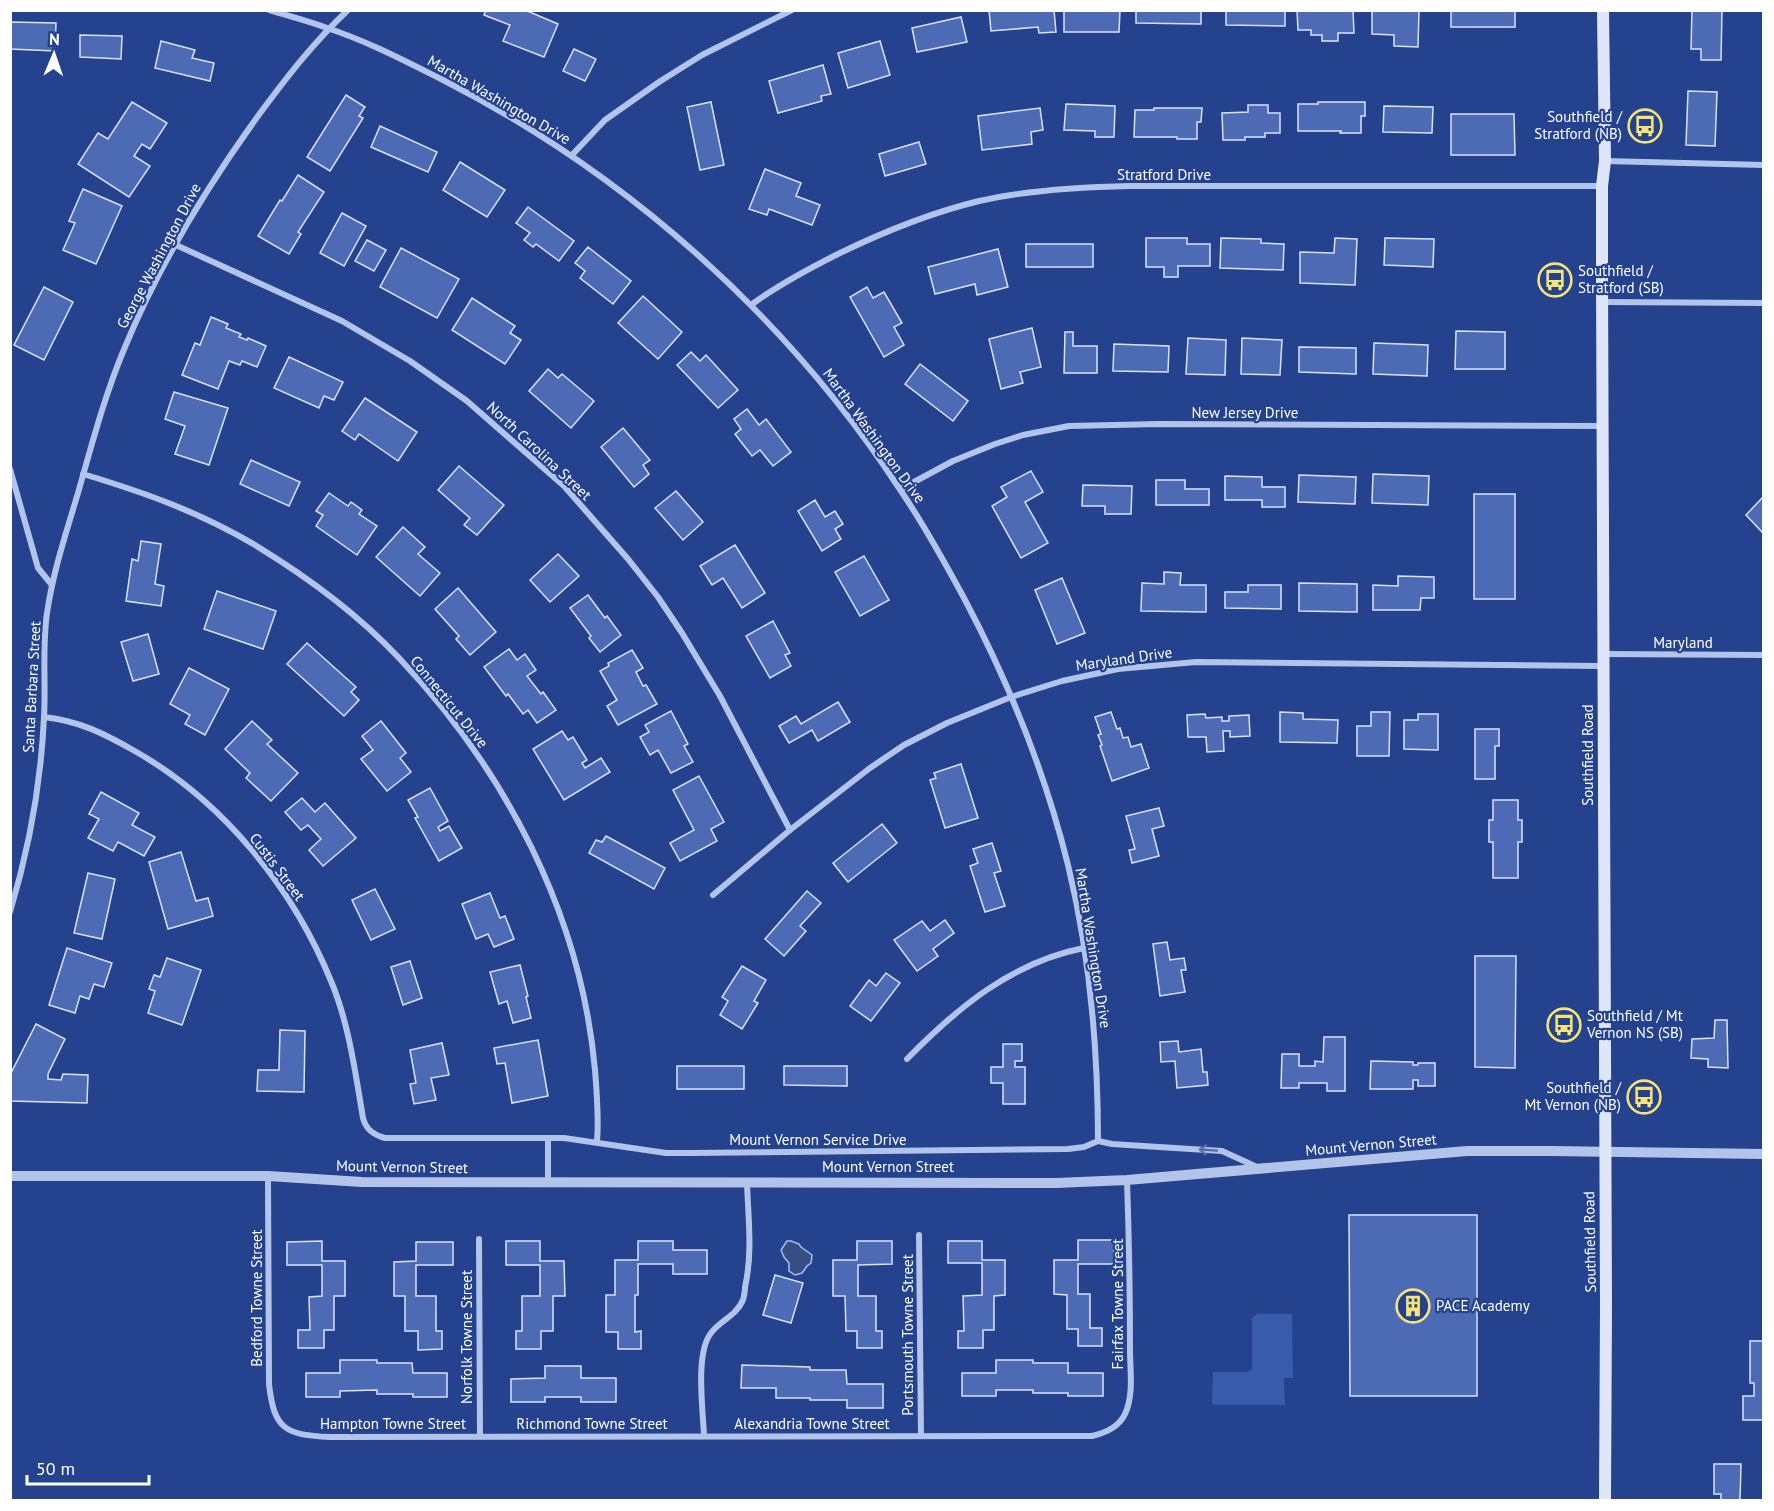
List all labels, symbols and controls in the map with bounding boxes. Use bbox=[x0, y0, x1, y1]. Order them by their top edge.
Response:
north arrow bbox=[24, 24, 84, 84]
text: N bbox=[49, 29, 60, 49]
street label: Martha Washington Drive bbox=[424, 51, 574, 148]
place label: Southfield / Stratford (NB) bbox=[1534, 107, 1623, 143]
bus stop icon: Southfield / Stratford (NB) bbox=[1627, 108, 1663, 144]
street label: Stratford Drive bbox=[1117, 165, 1211, 184]
street label: George Washington Drive bbox=[112, 180, 205, 332]
place label: Southfield / Stratford (SB) bbox=[1578, 261, 1664, 297]
bus stop icon: Southfield / Stratford (SB) bbox=[1537, 262, 1573, 298]
street label: Martha Washington Drive bbox=[819, 365, 930, 507]
street label: North Carolina Street bbox=[483, 397, 596, 504]
street label: New Jersey Drive bbox=[1192, 403, 1298, 422]
street label: Santa Barbara Street bbox=[19, 621, 44, 753]
street label: Maryland bbox=[1653, 633, 1713, 652]
street label: Maryland Drive bbox=[1075, 642, 1173, 675]
street label: Connecticut Drive bbox=[406, 652, 492, 752]
street label: Southfield Road bbox=[1578, 704, 1597, 806]
street label: Custis Street bbox=[246, 829, 309, 905]
street label: Martha Washington Drive bbox=[1071, 866, 1116, 1029]
place label: Southfield / Mt Vernon NS (SB) bbox=[1586, 1006, 1683, 1042]
bus stop icon: Southfield / Mt Vernon NS (SB) bbox=[1546, 1007, 1582, 1043]
place label: Southfield / Mt Vernon (NB) bbox=[1524, 1078, 1622, 1114]
bus stop icon: Southfield / Mt Vernon (NB) bbox=[1626, 1079, 1662, 1115]
street label: Mount Vernon Street bbox=[1304, 1129, 1438, 1160]
street label: Mount Vernon Service Drive bbox=[729, 1130, 907, 1149]
one-way arrow bbox=[1198, 1145, 1218, 1156]
street label: Mount Vernon Street bbox=[336, 1156, 468, 1177]
street label: Mount Vernon Street bbox=[822, 1157, 954, 1176]
street label: Southfield Road bbox=[1579, 1191, 1600, 1293]
street label: Bedford Towne Street bbox=[247, 1229, 266, 1367]
street label: Fairfax Towne Street bbox=[1108, 1239, 1127, 1369]
street label: Portsmouth Towne Street bbox=[898, 1254, 917, 1416]
street label: Norfolk Towne Street bbox=[457, 1270, 476, 1404]
building icon: PACE Academy bbox=[1395, 1288, 1431, 1324]
place label: PACE Academy bbox=[1436, 1296, 1530, 1315]
street label: Hampton Towne Street bbox=[320, 1414, 466, 1433]
street label: Richmond Towne Street bbox=[516, 1414, 668, 1433]
street label: Alexandria Towne Street bbox=[734, 1414, 890, 1433]
scale bar bbox=[27, 1448, 148, 1486]
text: 50 m bbox=[36, 1457, 75, 1480]

